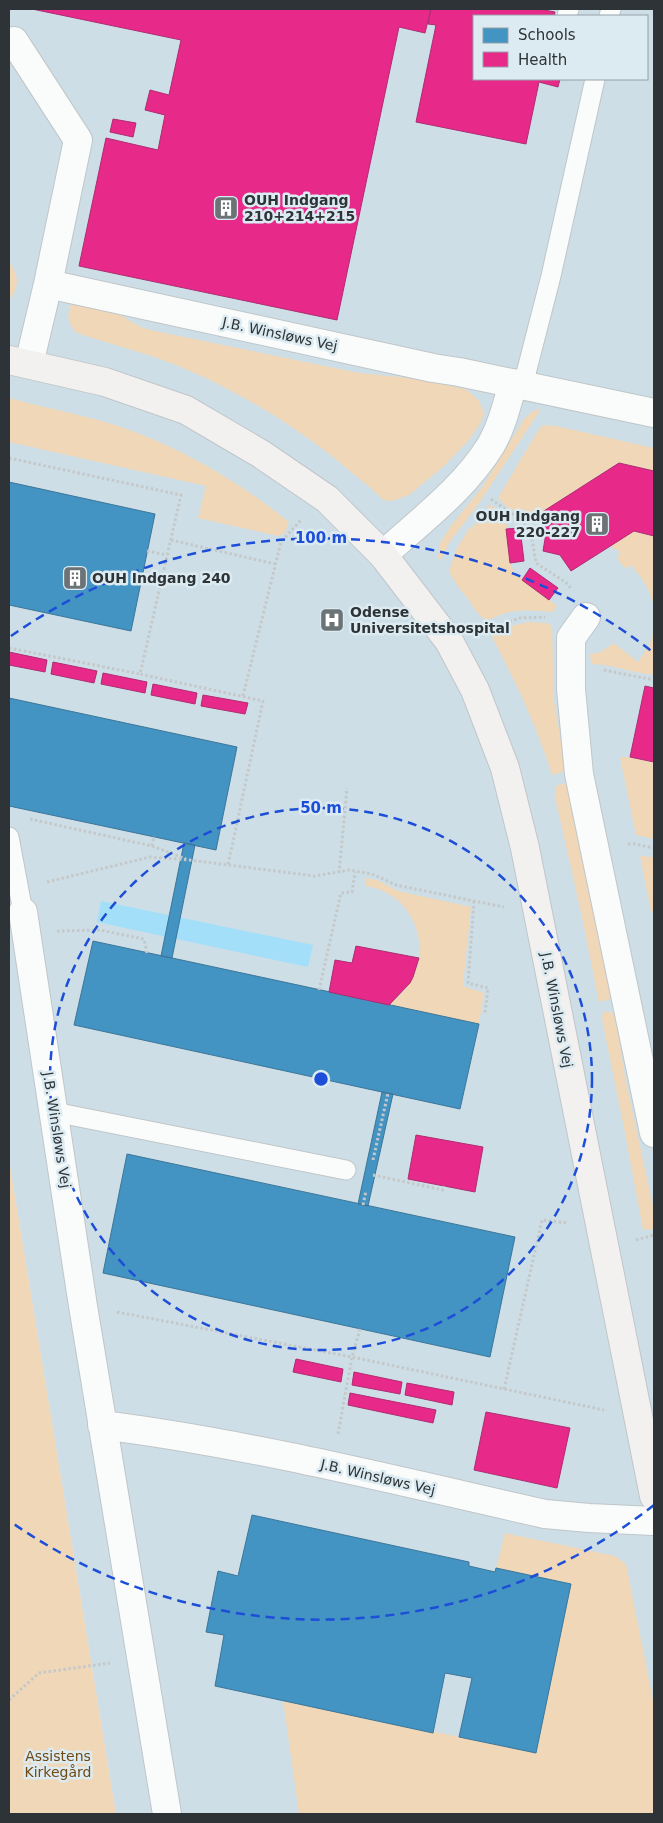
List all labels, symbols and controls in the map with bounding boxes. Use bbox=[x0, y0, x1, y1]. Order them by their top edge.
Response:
legend bbox=[473, 15, 648, 80]
text: Schools bbox=[518, 26, 576, 44]
text: Health bbox=[518, 51, 567, 69]
place label: OUH Indgang 210+214+215 bbox=[244, 192, 355, 224]
building icon: OUH Indgang 210+214+215 bbox=[213, 195, 239, 221]
street label: J.B. Winsløws Vej bbox=[220, 314, 339, 354]
place label: OUH Indgang 220-227 bbox=[475, 508, 580, 540]
building icon: OUH Indgang 220-227 bbox=[584, 511, 610, 537]
text: 100 m bbox=[295, 529, 347, 547]
building icon: OUH Indgang 240 bbox=[62, 565, 88, 591]
place label: OUH Indgang 240 bbox=[92, 570, 231, 586]
place label: Odense Universitetshospital bbox=[350, 604, 510, 636]
hospital icon: Odense Universitetshospital bbox=[319, 607, 345, 633]
text: 50 m bbox=[300, 799, 342, 817]
street label: J.B. Winsløws Vej bbox=[538, 950, 576, 1069]
street label: J.B. Winsløws Vej bbox=[40, 1070, 74, 1189]
centre of rings bbox=[312, 1070, 330, 1088]
street label: J.B. Winsløws Vej bbox=[318, 1456, 437, 1498]
park label: Assistens Kirkegård bbox=[25, 1748, 91, 1780]

